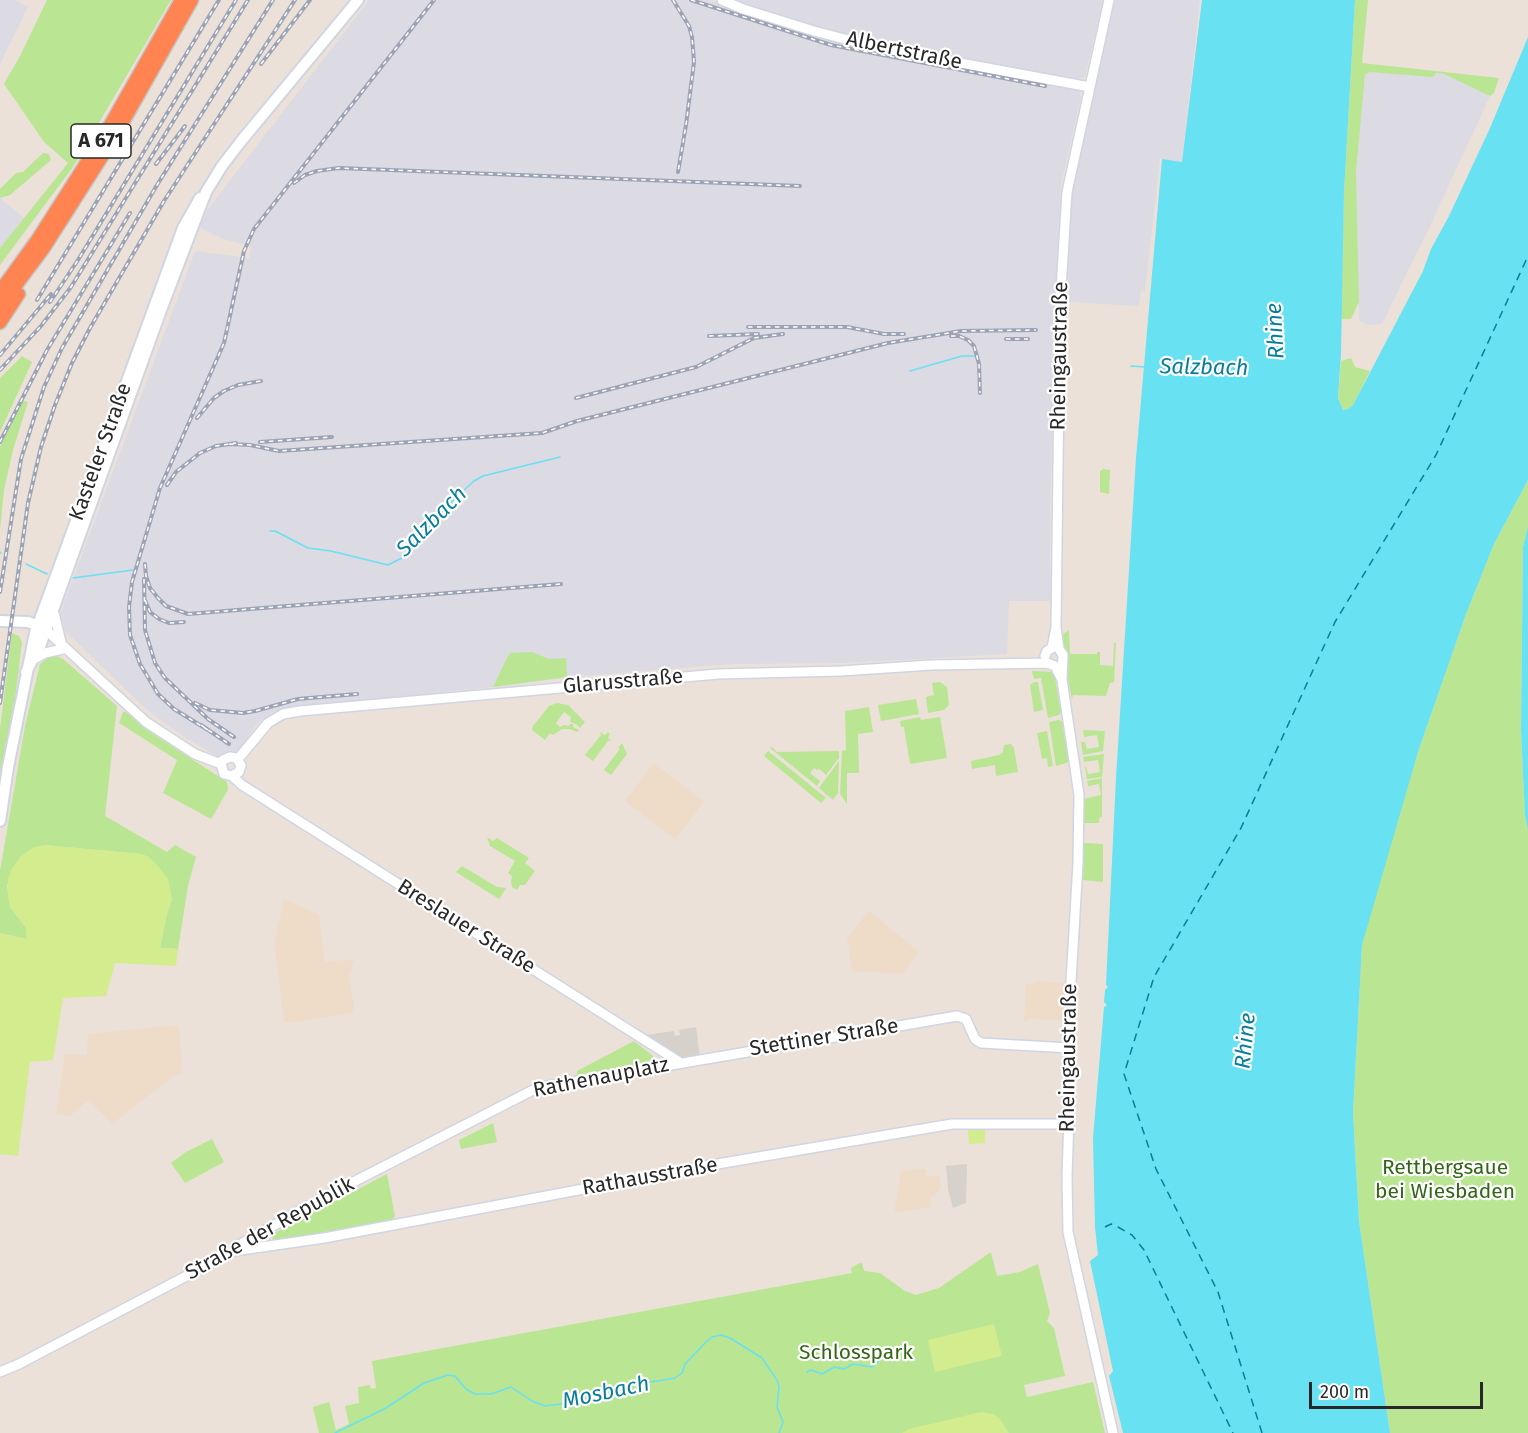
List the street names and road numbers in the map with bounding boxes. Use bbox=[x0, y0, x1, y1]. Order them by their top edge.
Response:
street label: Albertstraße bbox=[844, 26, 964, 76]
road number: A 671 bbox=[71, 124, 131, 158]
street label: Rheingaustraße bbox=[1046, 281, 1074, 431]
street label: Kasteler Straße bbox=[64, 380, 138, 524]
street label: Glarusstraße bbox=[562, 664, 684, 700]
street label: Breslauer Straße bbox=[392, 874, 540, 980]
street label: Rheingaustraße bbox=[1055, 983, 1083, 1133]
street label: Stettiner Straße bbox=[748, 1014, 900, 1062]
street label: Rathenauplatz bbox=[531, 1052, 671, 1104]
street label: Rathausstraße bbox=[580, 1153, 720, 1201]
street label: Straße der Republik bbox=[181, 1172, 359, 1286]

